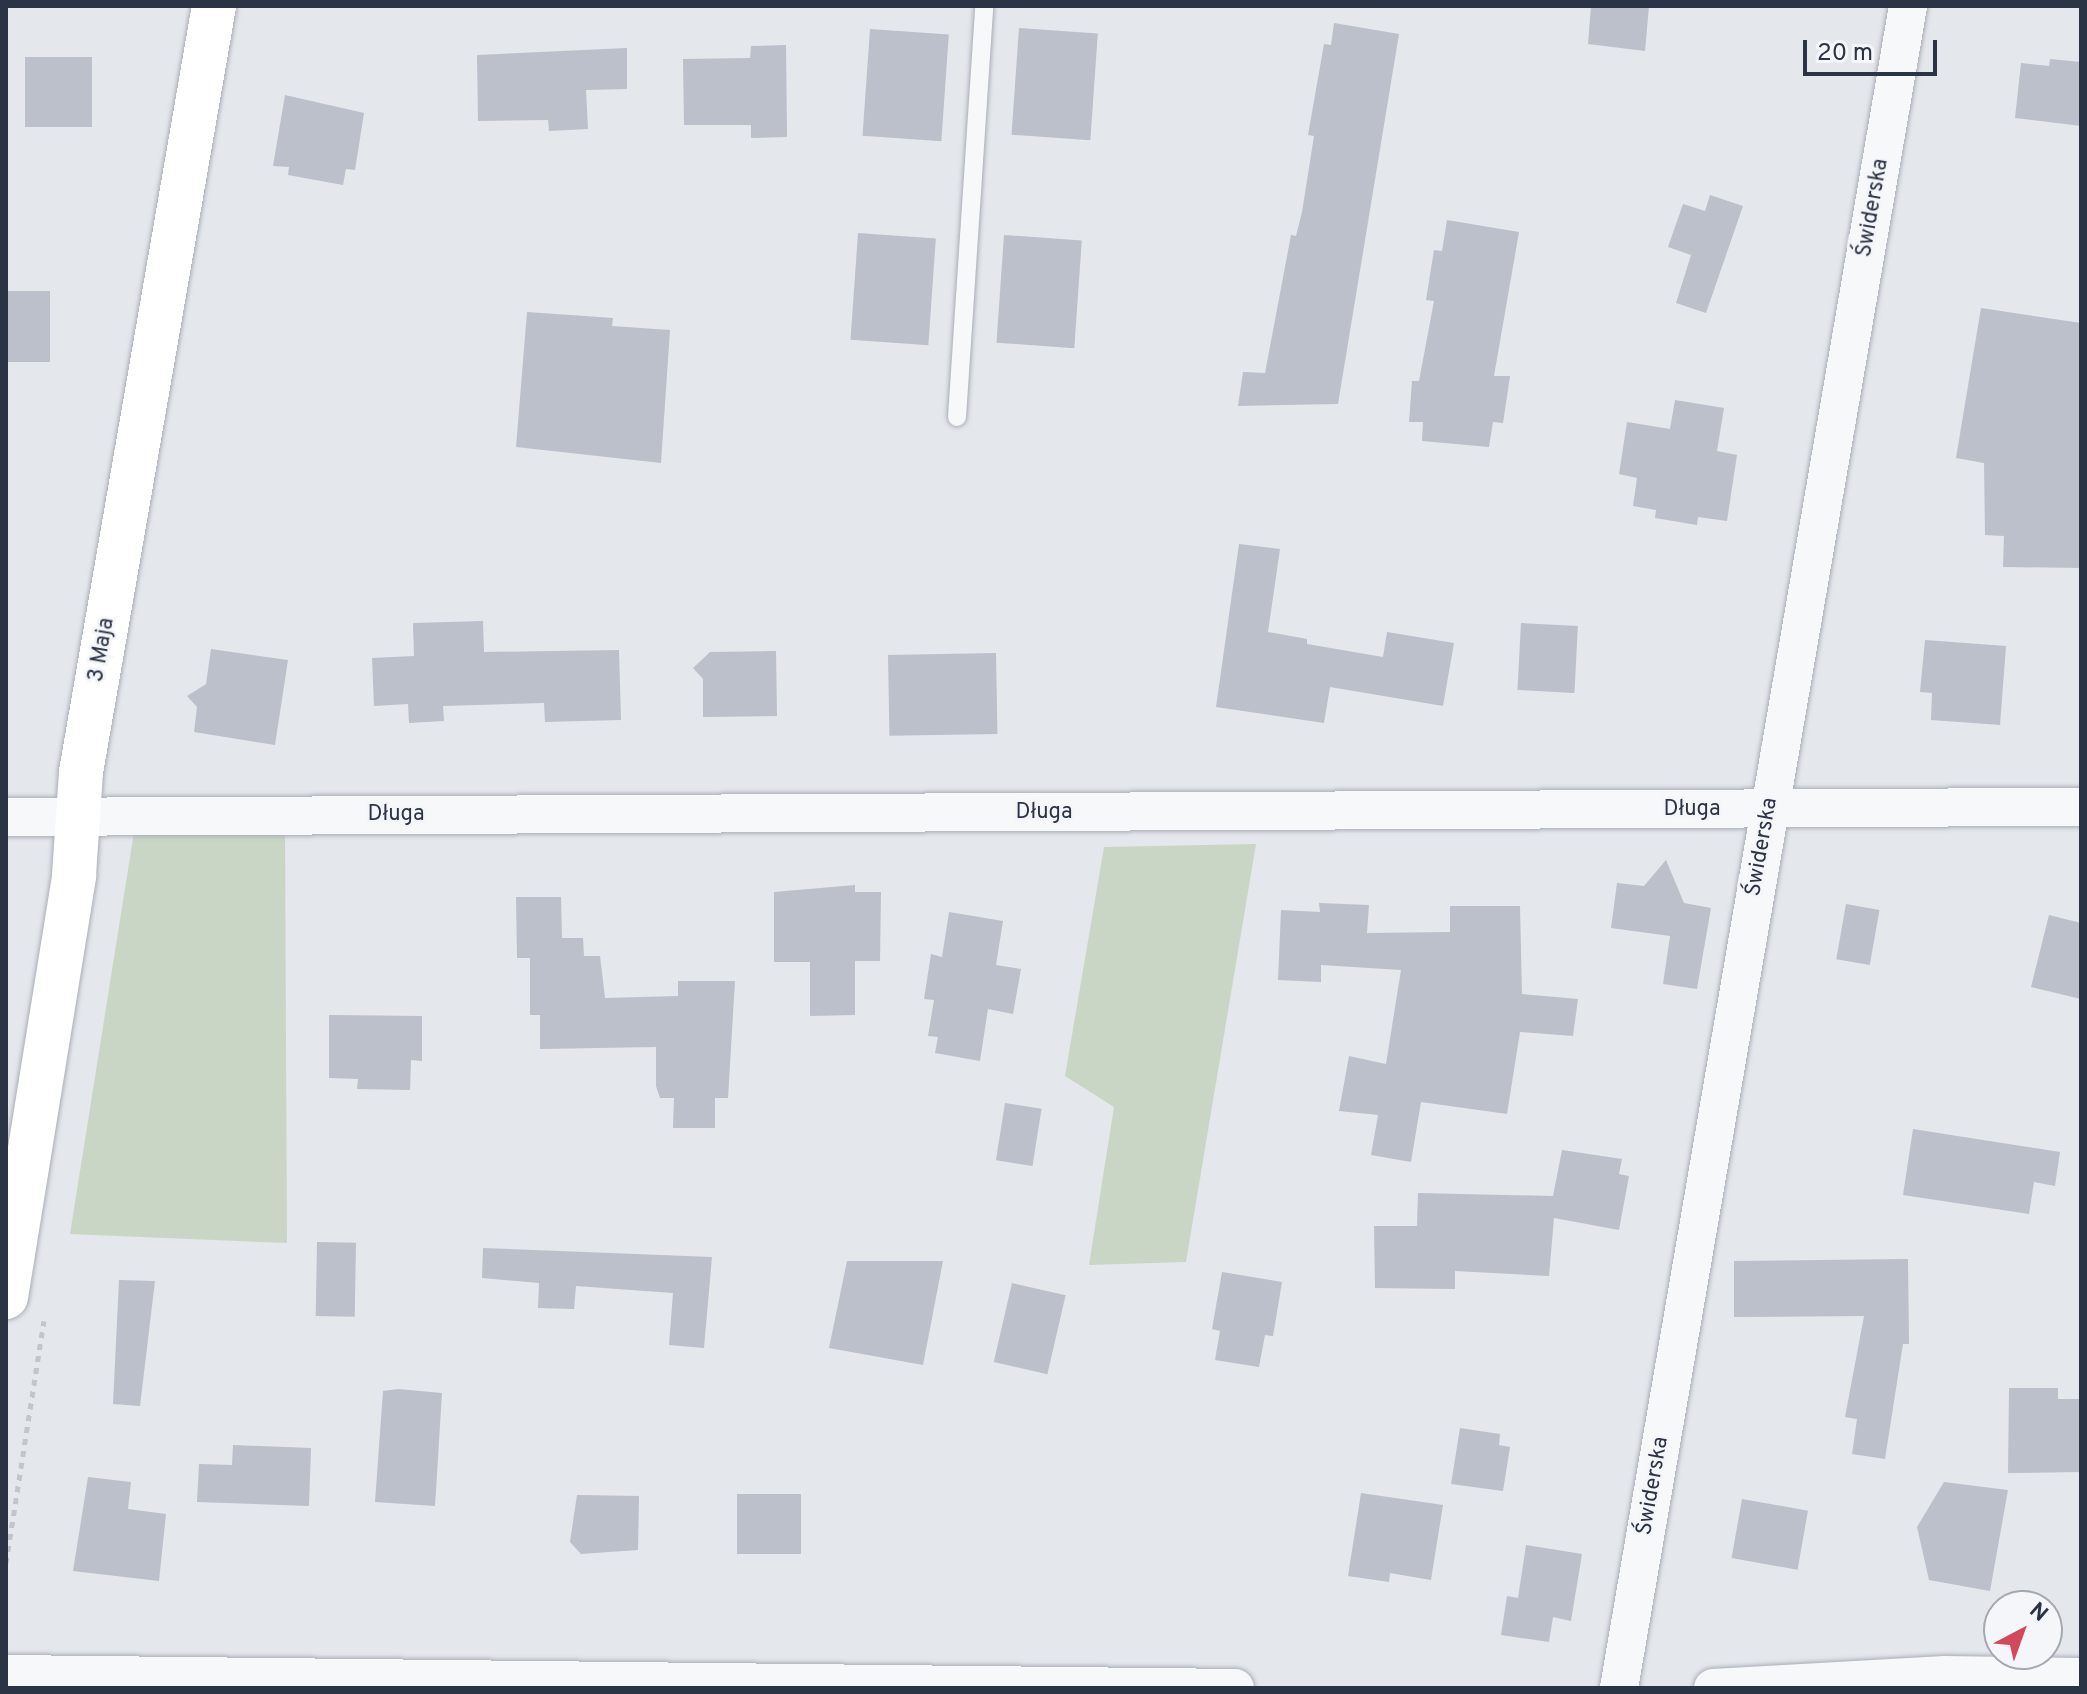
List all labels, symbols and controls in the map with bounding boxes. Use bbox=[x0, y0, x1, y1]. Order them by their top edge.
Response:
scale bar bbox=[1807, 24, 1941, 74]
text: 20 m bbox=[1817, 39, 1873, 69]
street label: Świderska bbox=[1851, 157, 1895, 259]
street label: 3 Maja bbox=[83, 616, 121, 684]
street label: Świderska bbox=[1740, 796, 1784, 898]
street label: Długa bbox=[1663, 797, 1721, 823]
street label: Długa bbox=[1015, 800, 1073, 826]
street label: Długa bbox=[367, 802, 425, 828]
street label: Świderska bbox=[1631, 1435, 1675, 1537]
north arrow bbox=[1983, 1590, 2063, 1670]
text: N bbox=[2023, 1598, 2053, 1628]

